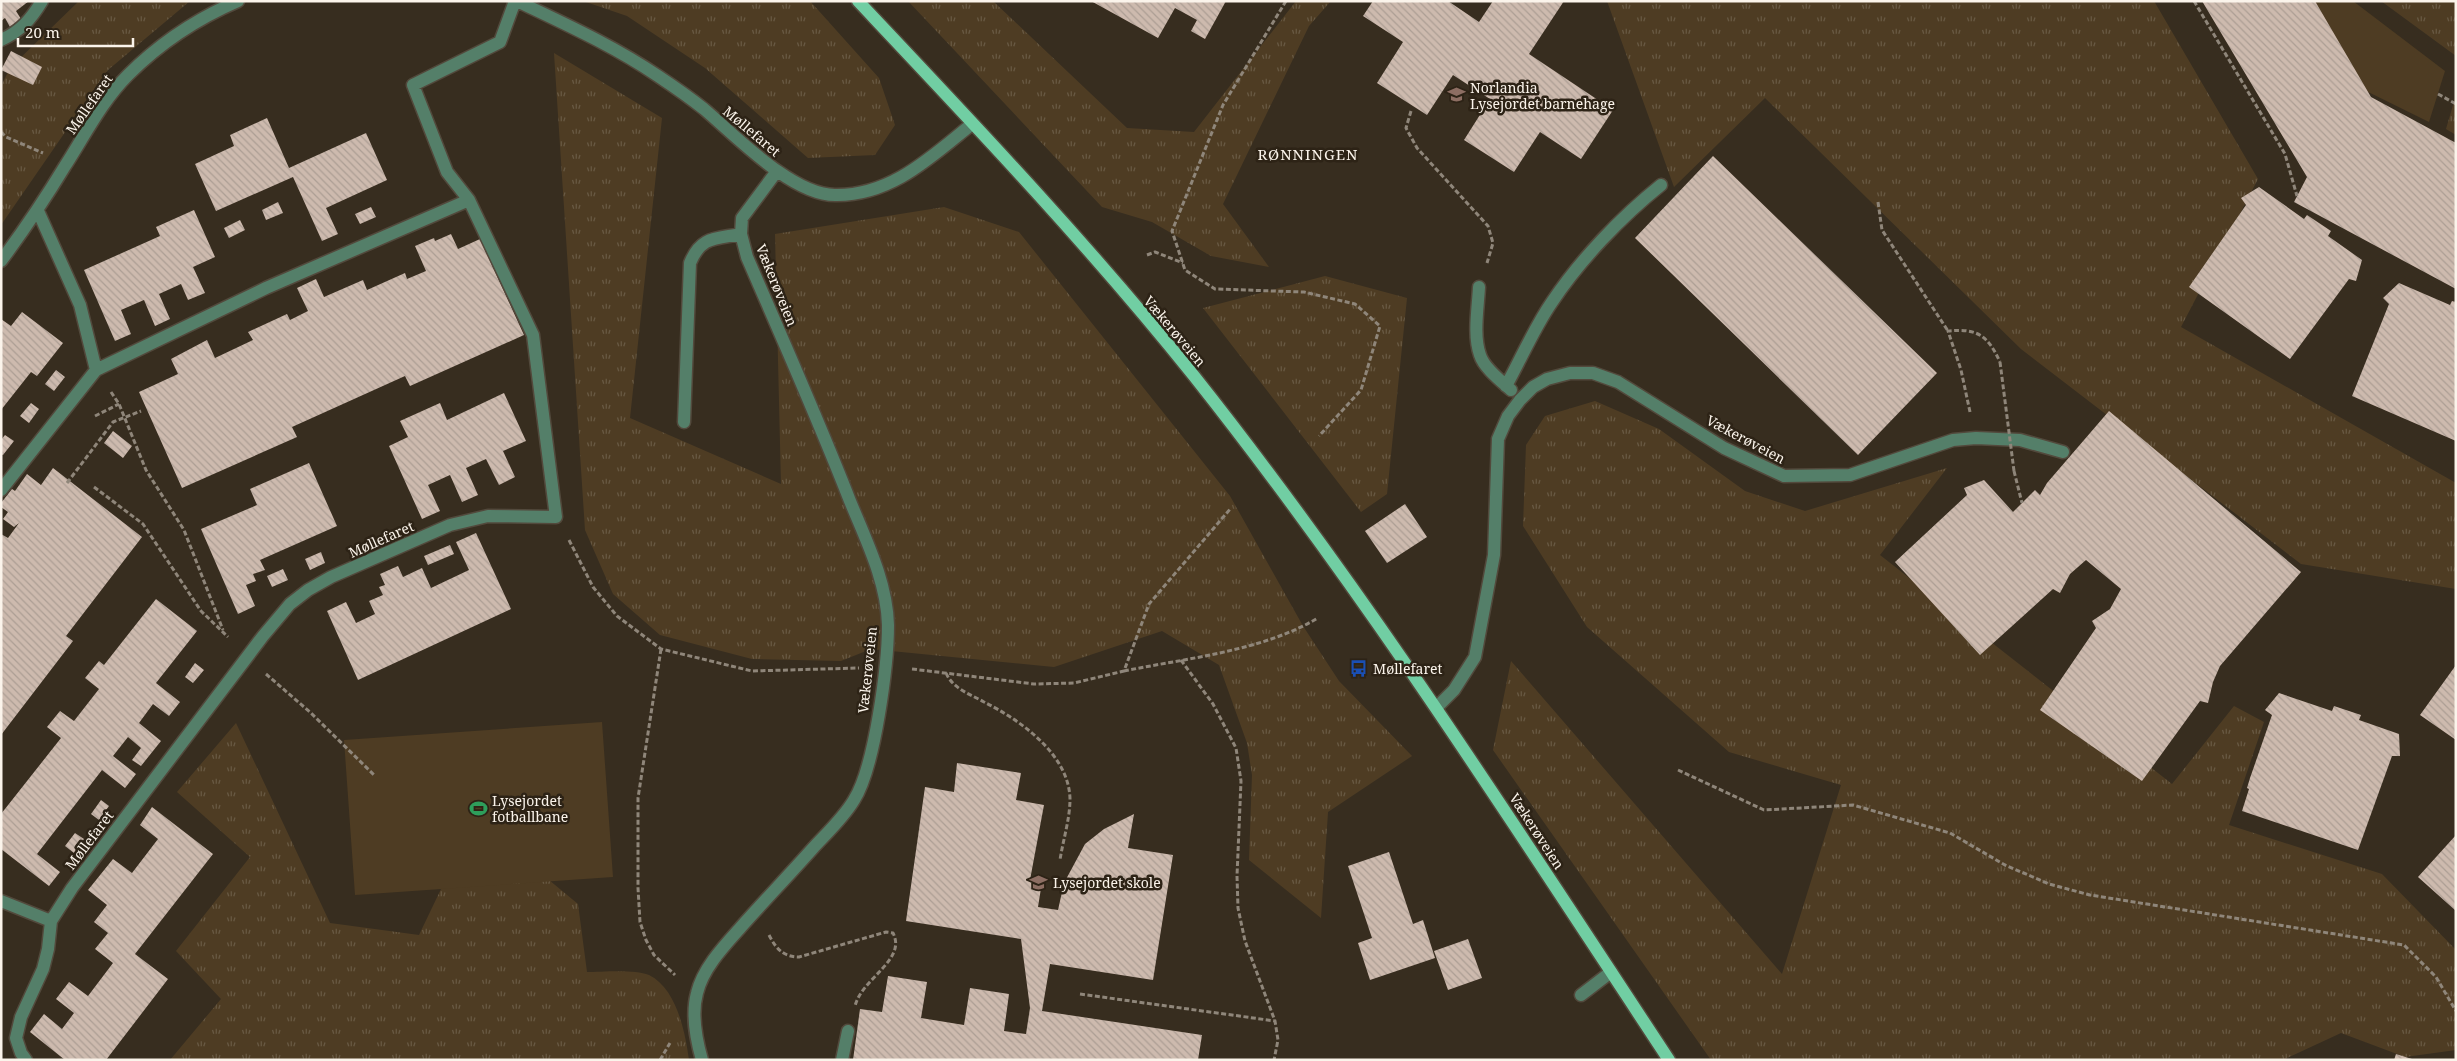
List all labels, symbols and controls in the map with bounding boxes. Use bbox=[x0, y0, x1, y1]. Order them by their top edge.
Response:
scale bar bbox=[18, 15, 132, 47]
text: 20 m bbox=[25, 22, 60, 42]
street label: Møllefaret bbox=[61, 70, 117, 138]
place label: Norlandia Lysejordet barnehage bbox=[1470, 78, 1615, 113]
school or university icon: Norlandia Lysejordet barnehage bbox=[1446, 85, 1466, 105]
street label: Møllefaret bbox=[719, 101, 785, 161]
district label: RØNNINGEN bbox=[1257, 144, 1359, 164]
street label: Vækerøveien bbox=[752, 241, 802, 329]
street label: Vækerøveien bbox=[1140, 292, 1210, 370]
street label: Vækerøveien bbox=[1703, 410, 1789, 468]
street label: Møllefaret bbox=[345, 516, 417, 562]
street label: Vækerøveien bbox=[853, 626, 881, 714]
bus stop icon: Møllefaret bbox=[1349, 658, 1369, 678]
place label: Møllefaret bbox=[1373, 659, 1443, 678]
street label: Vækerøveien bbox=[1505, 789, 1569, 873]
place label: Lysejordet fotballbane bbox=[492, 791, 568, 826]
sports icon: Lysejordet fotballbane bbox=[468, 798, 488, 818]
street label: Møllefaret bbox=[61, 807, 118, 873]
school or university icon: Lysejordet skole bbox=[1029, 872, 1049, 892]
place label: Lysejordet skole bbox=[1053, 873, 1161, 892]

